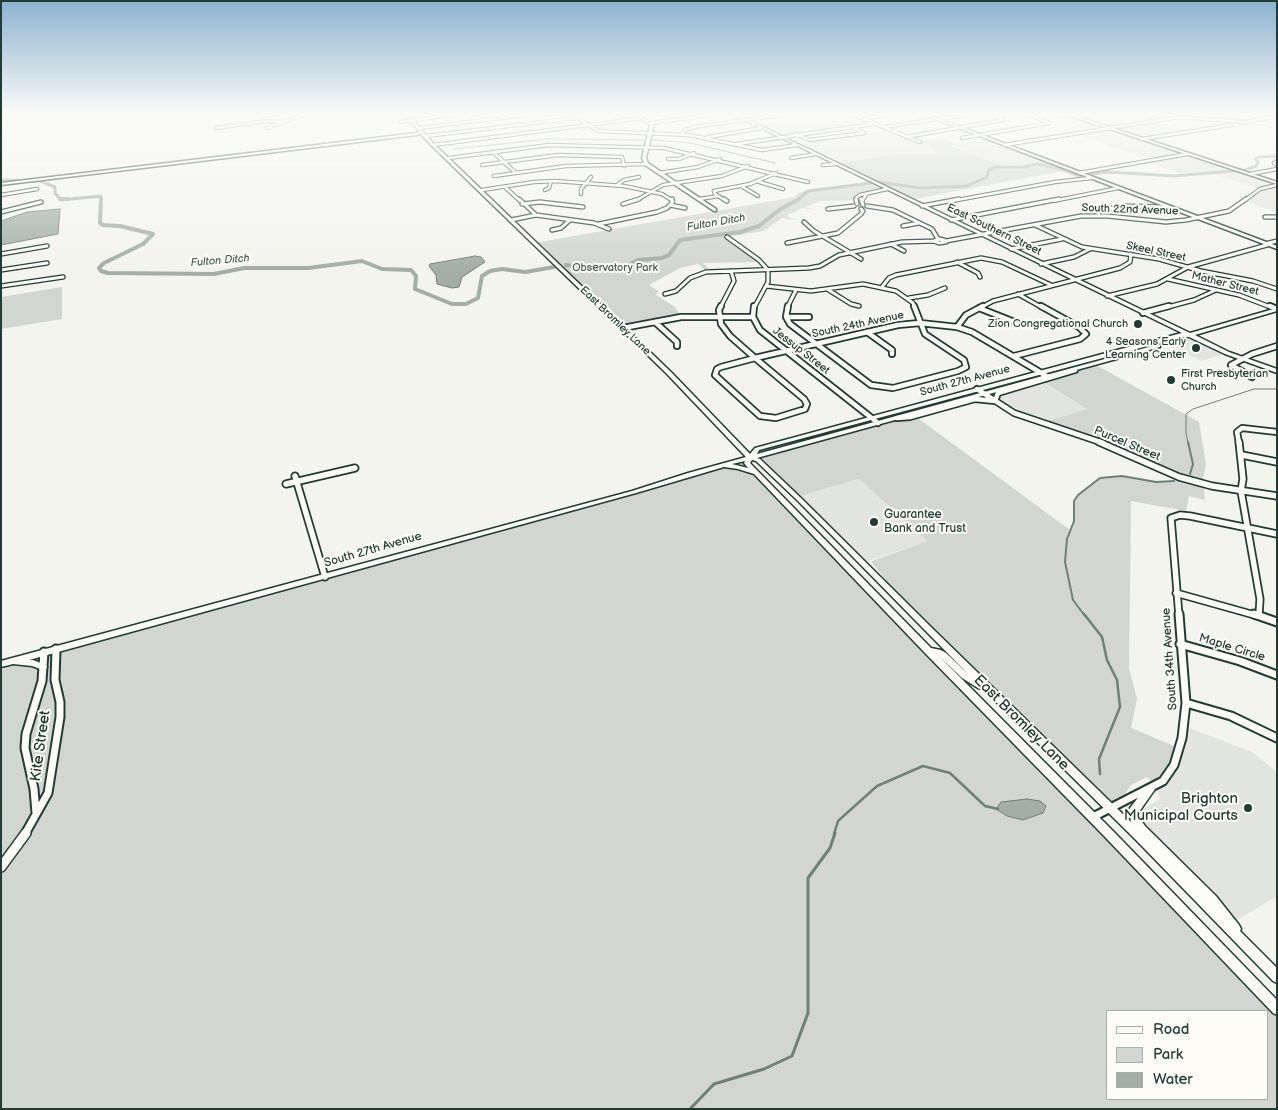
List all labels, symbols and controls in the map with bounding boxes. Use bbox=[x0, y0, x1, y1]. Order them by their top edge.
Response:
street label: East Southern Street bbox=[945, 201, 1043, 259]
street label: South 22nd Avenue bbox=[1081, 202, 1179, 218]
water label: Fulton Ditch bbox=[686, 211, 746, 235]
street label: Skeel Street bbox=[1125, 239, 1187, 265]
water label: Fulton Ditch bbox=[190, 252, 250, 270]
park label: Observatory Park bbox=[572, 261, 658, 275]
street label: Mather Street bbox=[1190, 269, 1260, 299]
street label: East Bromley Lane bbox=[577, 284, 653, 358]
street label: South 24th Avenue bbox=[811, 309, 905, 341]
place label: Zion Congregational Church bbox=[988, 317, 1128, 331]
marker: Zion Congregational Church bbox=[1132, 318, 1144, 330]
street label: Jessup Street bbox=[770, 325, 832, 377]
place label: 4 Seasons Early Learning Center bbox=[1105, 335, 1186, 361]
marker: 4 Seasons Early Learning Center bbox=[1190, 342, 1202, 354]
street label: South 27th Avenue bbox=[919, 363, 1011, 399]
place label: First Presbyterian Church bbox=[1181, 367, 1268, 393]
marker: First Presbyterian Church bbox=[1165, 374, 1177, 386]
street label: Purcel Street bbox=[1092, 424, 1162, 464]
place label: Guarantee Bank and Trust bbox=[884, 508, 966, 536]
marker: Guarantee Bank and Trust bbox=[868, 516, 880, 528]
street label: South 27th Avenue bbox=[322, 529, 424, 571]
street label: South 34th Avenue bbox=[1159, 607, 1181, 711]
street label: Maple Circle bbox=[1197, 631, 1267, 665]
street label: East Bromley Lane bbox=[970, 672, 1072, 774]
street label: Kite Street bbox=[27, 709, 55, 783]
place label: Brighton Municipal Courts bbox=[1124, 790, 1238, 825]
marker: Brighton Municipal Courts bbox=[1242, 802, 1254, 814]
legend bbox=[1106, 1010, 1268, 1100]
text: Road bbox=[1153, 1020, 1189, 1039]
text: Park bbox=[1153, 1045, 1183, 1064]
text: Water bbox=[1153, 1070, 1193, 1089]

